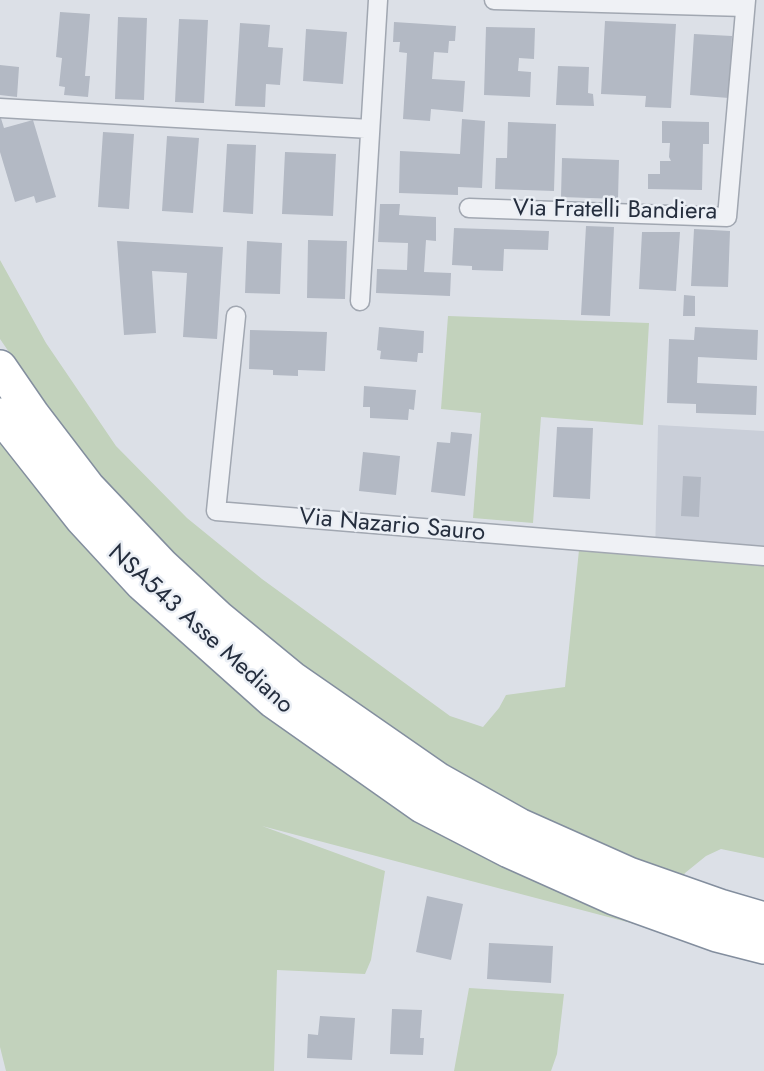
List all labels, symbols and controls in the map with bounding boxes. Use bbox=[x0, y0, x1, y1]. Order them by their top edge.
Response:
street label: Via Fratelli Bandiera bbox=[513, 195, 717, 227]
street label: Via Nazario Sauro bbox=[298, 504, 486, 548]
street label: NSA543 Asse Mediano bbox=[102, 539, 298, 721]

